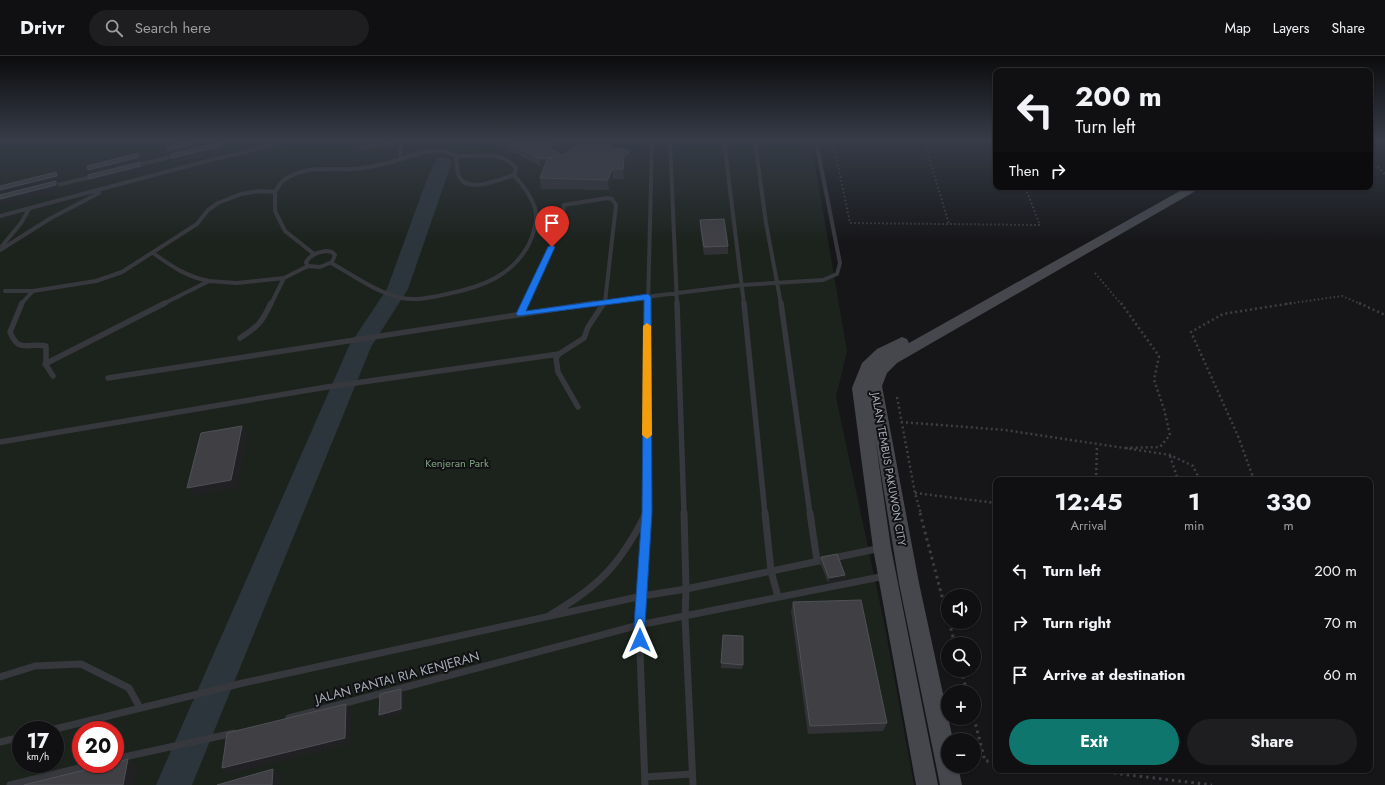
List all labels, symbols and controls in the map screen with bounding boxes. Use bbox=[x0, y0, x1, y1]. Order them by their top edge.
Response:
search box bbox=[89, 10, 369, 46]
text: Drivr bbox=[20, 14, 65, 41]
icon: search bbox=[103, 17, 125, 39]
text: Search here bbox=[135, 17, 211, 39]
text: Map bbox=[1225, 18, 1251, 38]
text: Layers bbox=[1273, 18, 1309, 38]
text: Share bbox=[1331, 18, 1365, 38]
text: 200 m bbox=[1075, 76, 1162, 117]
icon: left bbox=[1009, 84, 1061, 136]
text: Turn left bbox=[1075, 114, 1135, 140]
text: Then bbox=[1009, 160, 1039, 182]
icon: right bbox=[1047, 160, 1069, 182]
pin bbox=[535, 206, 569, 247]
icon: arrive bbox=[541, 212, 563, 234]
street label: JALAN TEMBUS PAKUWON CITY bbox=[867, 389, 911, 548]
park label: Kenjeran Park bbox=[425, 455, 489, 471]
text: 12:45 bbox=[1055, 484, 1122, 519]
text: 1 bbox=[1188, 484, 1200, 519]
text: 330 bbox=[1266, 484, 1311, 519]
text: Arrival bbox=[1071, 516, 1106, 535]
text: min bbox=[1184, 516, 1204, 535]
text: m bbox=[1284, 516, 1294, 535]
icon: left bbox=[1009, 560, 1031, 582]
text: Turn left bbox=[1043, 560, 1101, 582]
text: 200 m bbox=[1314, 560, 1357, 582]
map controls bbox=[941, 589, 981, 773]
button: sound bbox=[941, 589, 981, 629]
icon: right bbox=[1009, 612, 1031, 634]
text: Turn right bbox=[1043, 612, 1111, 634]
text: 70 m bbox=[1324, 612, 1357, 634]
position arrow bbox=[619, 619, 661, 661]
button: search bbox=[941, 637, 981, 677]
street label: JALAN PANTAI RIA KENJERAN bbox=[311, 646, 481, 709]
icon: arrive bbox=[1009, 664, 1031, 686]
text: Arrive at destination bbox=[1043, 664, 1185, 686]
text: 60 m bbox=[1323, 664, 1357, 686]
button: + bbox=[941, 685, 981, 725]
button: Exit bbox=[1009, 719, 1179, 765]
button: Share bbox=[1187, 719, 1357, 765]
speed limit sign: 20 bbox=[72, 721, 124, 773]
text: 17 bbox=[27, 727, 49, 756]
button: − bbox=[941, 733, 981, 773]
text: km/h bbox=[27, 749, 49, 764]

